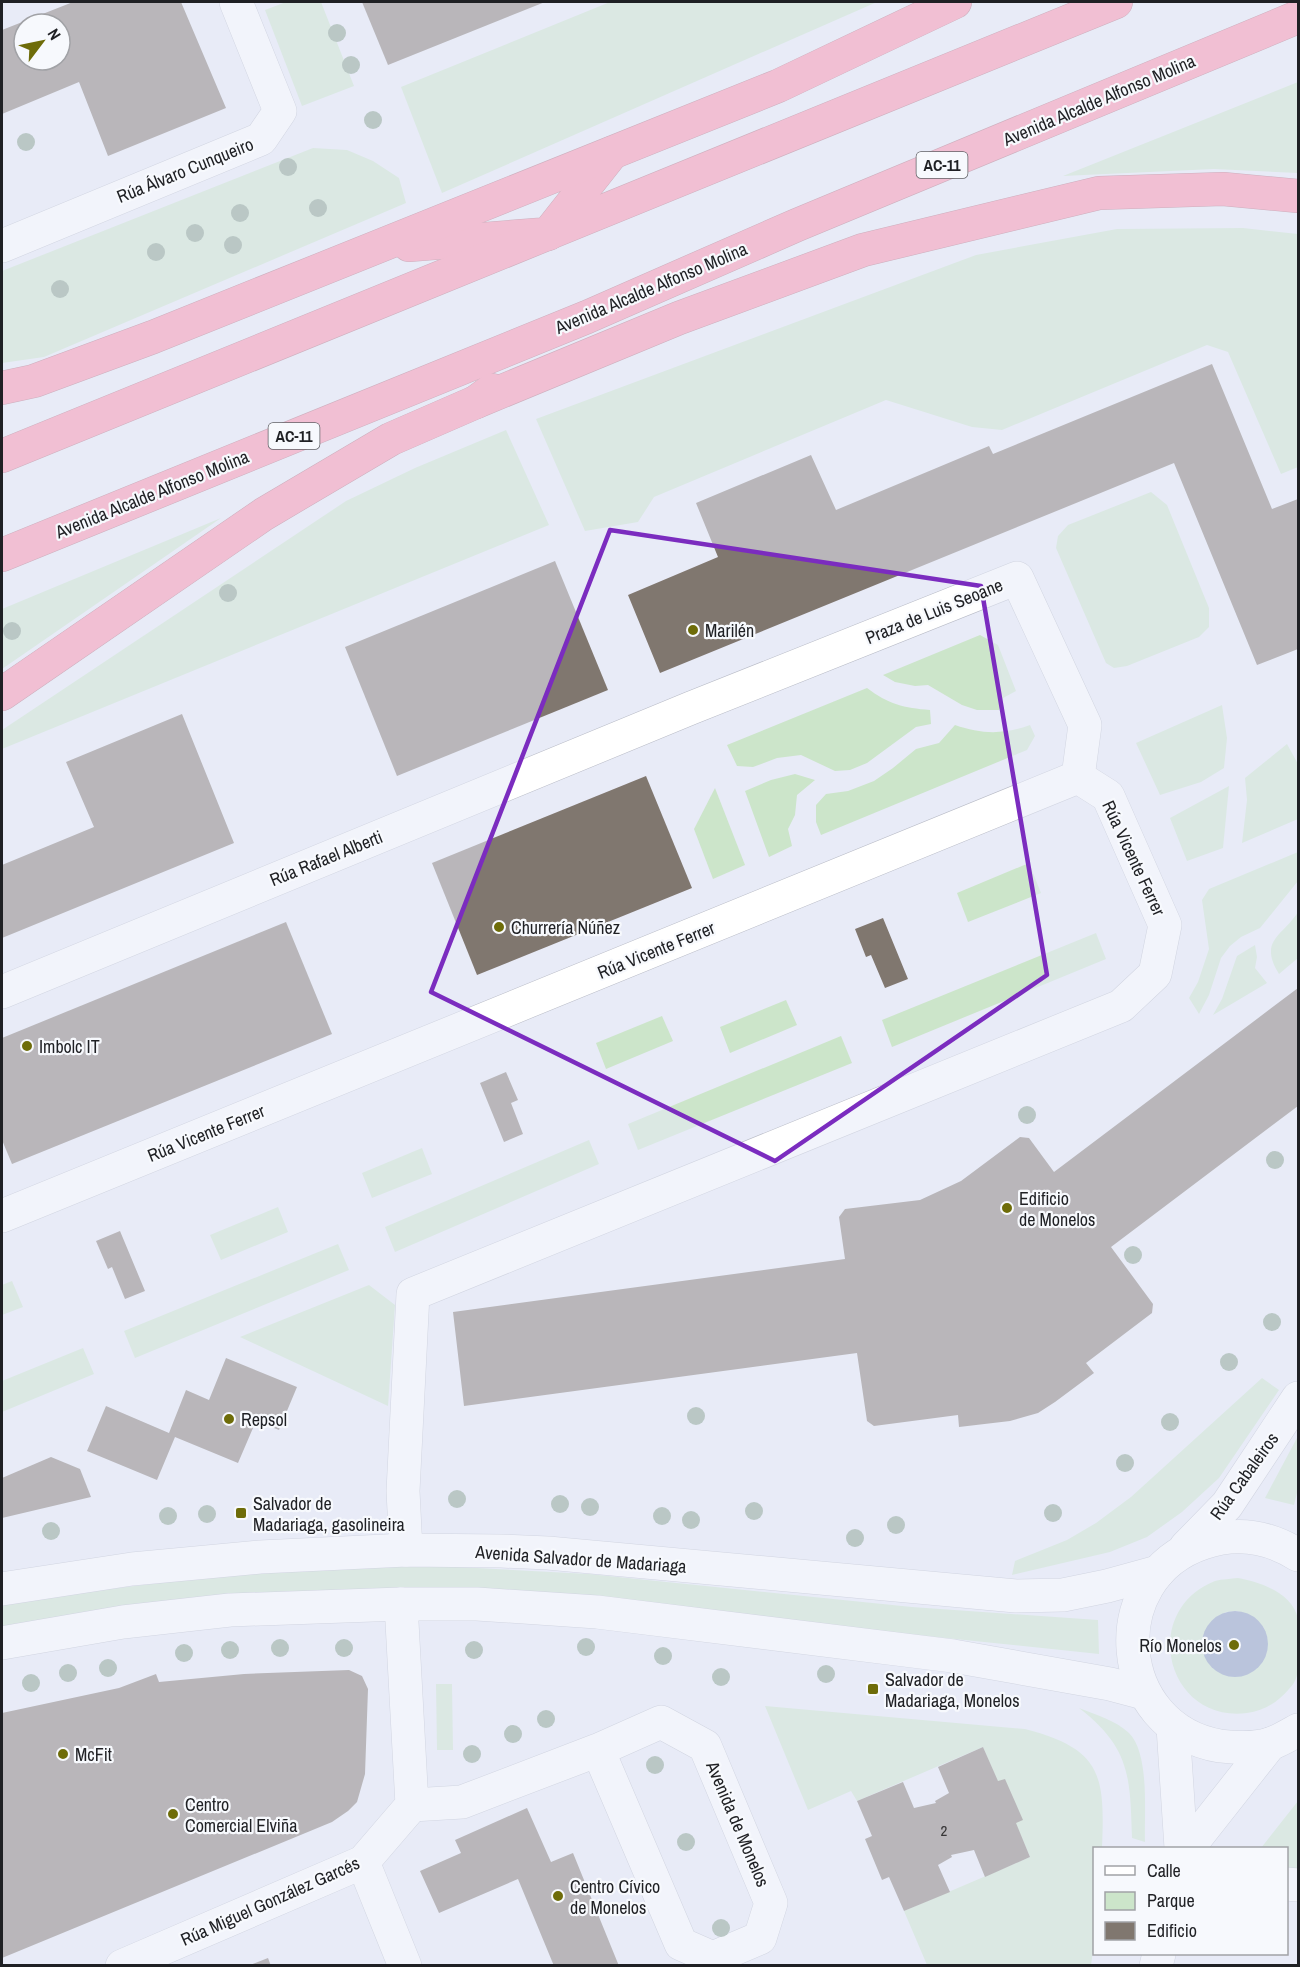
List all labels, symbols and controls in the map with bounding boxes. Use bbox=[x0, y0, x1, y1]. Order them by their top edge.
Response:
north arrow bbox=[12, 12, 72, 72]
text: N bbox=[43, 24, 67, 44]
street label: Avenida Alcalde Alfonso Molina bbox=[998, 48, 1199, 152]
street label: Rúa Álvaro Cunqueiro bbox=[113, 131, 257, 209]
road number: AC-11 bbox=[916, 152, 968, 178]
street label: Avenida Alcalde Alfonso Molina bbox=[550, 236, 751, 340]
road number: AC-11 bbox=[268, 423, 320, 449]
street label: Avenida Alcalde Alfonso Molina bbox=[51, 444, 252, 545]
street label: Praza de Luis Seoane bbox=[862, 572, 1006, 650]
place label: Marilén bbox=[705, 618, 754, 643]
marker: Marilén bbox=[686, 623, 700, 637]
street label: Rúa Vicente Ferrer bbox=[1096, 796, 1172, 920]
street label: Rúa Rafael Alberti bbox=[266, 824, 386, 892]
place label: Churrería Núñez bbox=[511, 915, 620, 940]
street label: Rúa Vicente Ferrer bbox=[594, 915, 718, 985]
marker: Churrería Núñez bbox=[492, 920, 506, 934]
place label: Imbolc IT bbox=[39, 1034, 100, 1059]
marker: Imbolc IT bbox=[20, 1039, 34, 1053]
street label: Rúa Vicente Ferrer bbox=[144, 1098, 268, 1168]
place label: Edificio de Monelos bbox=[1019, 1186, 1095, 1232]
marker: Edificio de Monelos bbox=[1000, 1201, 1014, 1215]
place label: Repsol bbox=[241, 1407, 287, 1432]
marker: Repsol bbox=[222, 1412, 236, 1426]
street label: Rúa Cabaleiros bbox=[1204, 1427, 1284, 1525]
place label: Salvador de Madariaga, gasolineira bbox=[253, 1491, 405, 1537]
marker: Salvador de Madariaga, gasolineira bbox=[234, 1506, 248, 1520]
street label: Avenida Salvador de Madariaga bbox=[474, 1539, 687, 1579]
place label: Río Monelos bbox=[1139, 1633, 1222, 1658]
marker: Río Monelos bbox=[1227, 1638, 1241, 1652]
place label: Salvador de Madariaga, Monelos bbox=[885, 1667, 1020, 1713]
marker: Salvador de Madariaga, Monelos bbox=[866, 1682, 880, 1696]
place label: McFit bbox=[75, 1742, 112, 1767]
marker: McFit bbox=[56, 1747, 70, 1761]
street label: Avenida de Monelos bbox=[700, 1756, 776, 1891]
place label: Centro Comercial Elviña bbox=[185, 1792, 297, 1838]
marker: Centro Comercial Elviña bbox=[166, 1807, 180, 1821]
house number: 2 bbox=[941, 1820, 948, 1841]
legend bbox=[1093, 1847, 1288, 1955]
street label: Rúa Miguel González Garcés bbox=[176, 1850, 364, 1952]
text: Calle bbox=[1147, 1858, 1181, 1883]
place label: Centro Cívico de Monelos bbox=[570, 1874, 660, 1920]
text: Parque bbox=[1147, 1888, 1195, 1913]
marker: Centro Cívico de Monelos bbox=[551, 1889, 565, 1903]
text: Edificio bbox=[1147, 1918, 1197, 1943]

